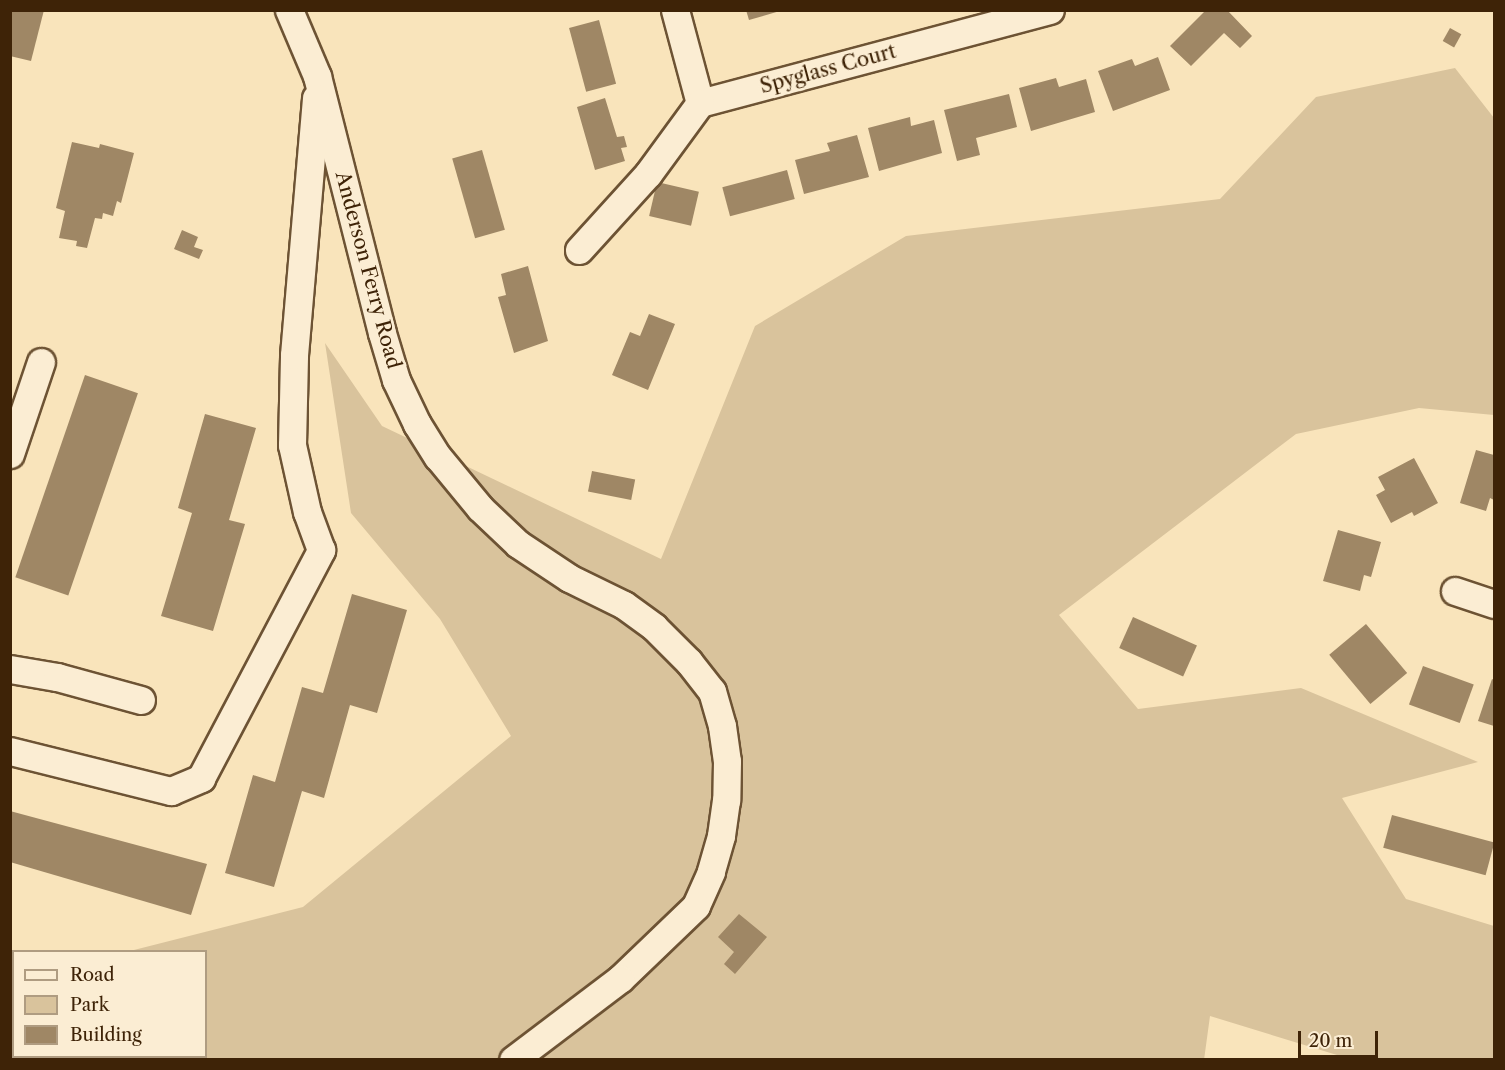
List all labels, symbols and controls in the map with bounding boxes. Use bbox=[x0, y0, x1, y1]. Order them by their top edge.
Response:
street label: Spyglass Court bbox=[757, 39, 899, 99]
street label: Anderson Ferry Road bbox=[330, 168, 406, 372]
legend bbox=[12, 950, 207, 1058]
text: Road bbox=[70, 964, 115, 986]
text: Park bbox=[70, 994, 109, 1016]
scale bar bbox=[1301, 1019, 1380, 1057]
text: Building bbox=[70, 1024, 142, 1046]
text: 20 m bbox=[1309, 1030, 1352, 1052]

